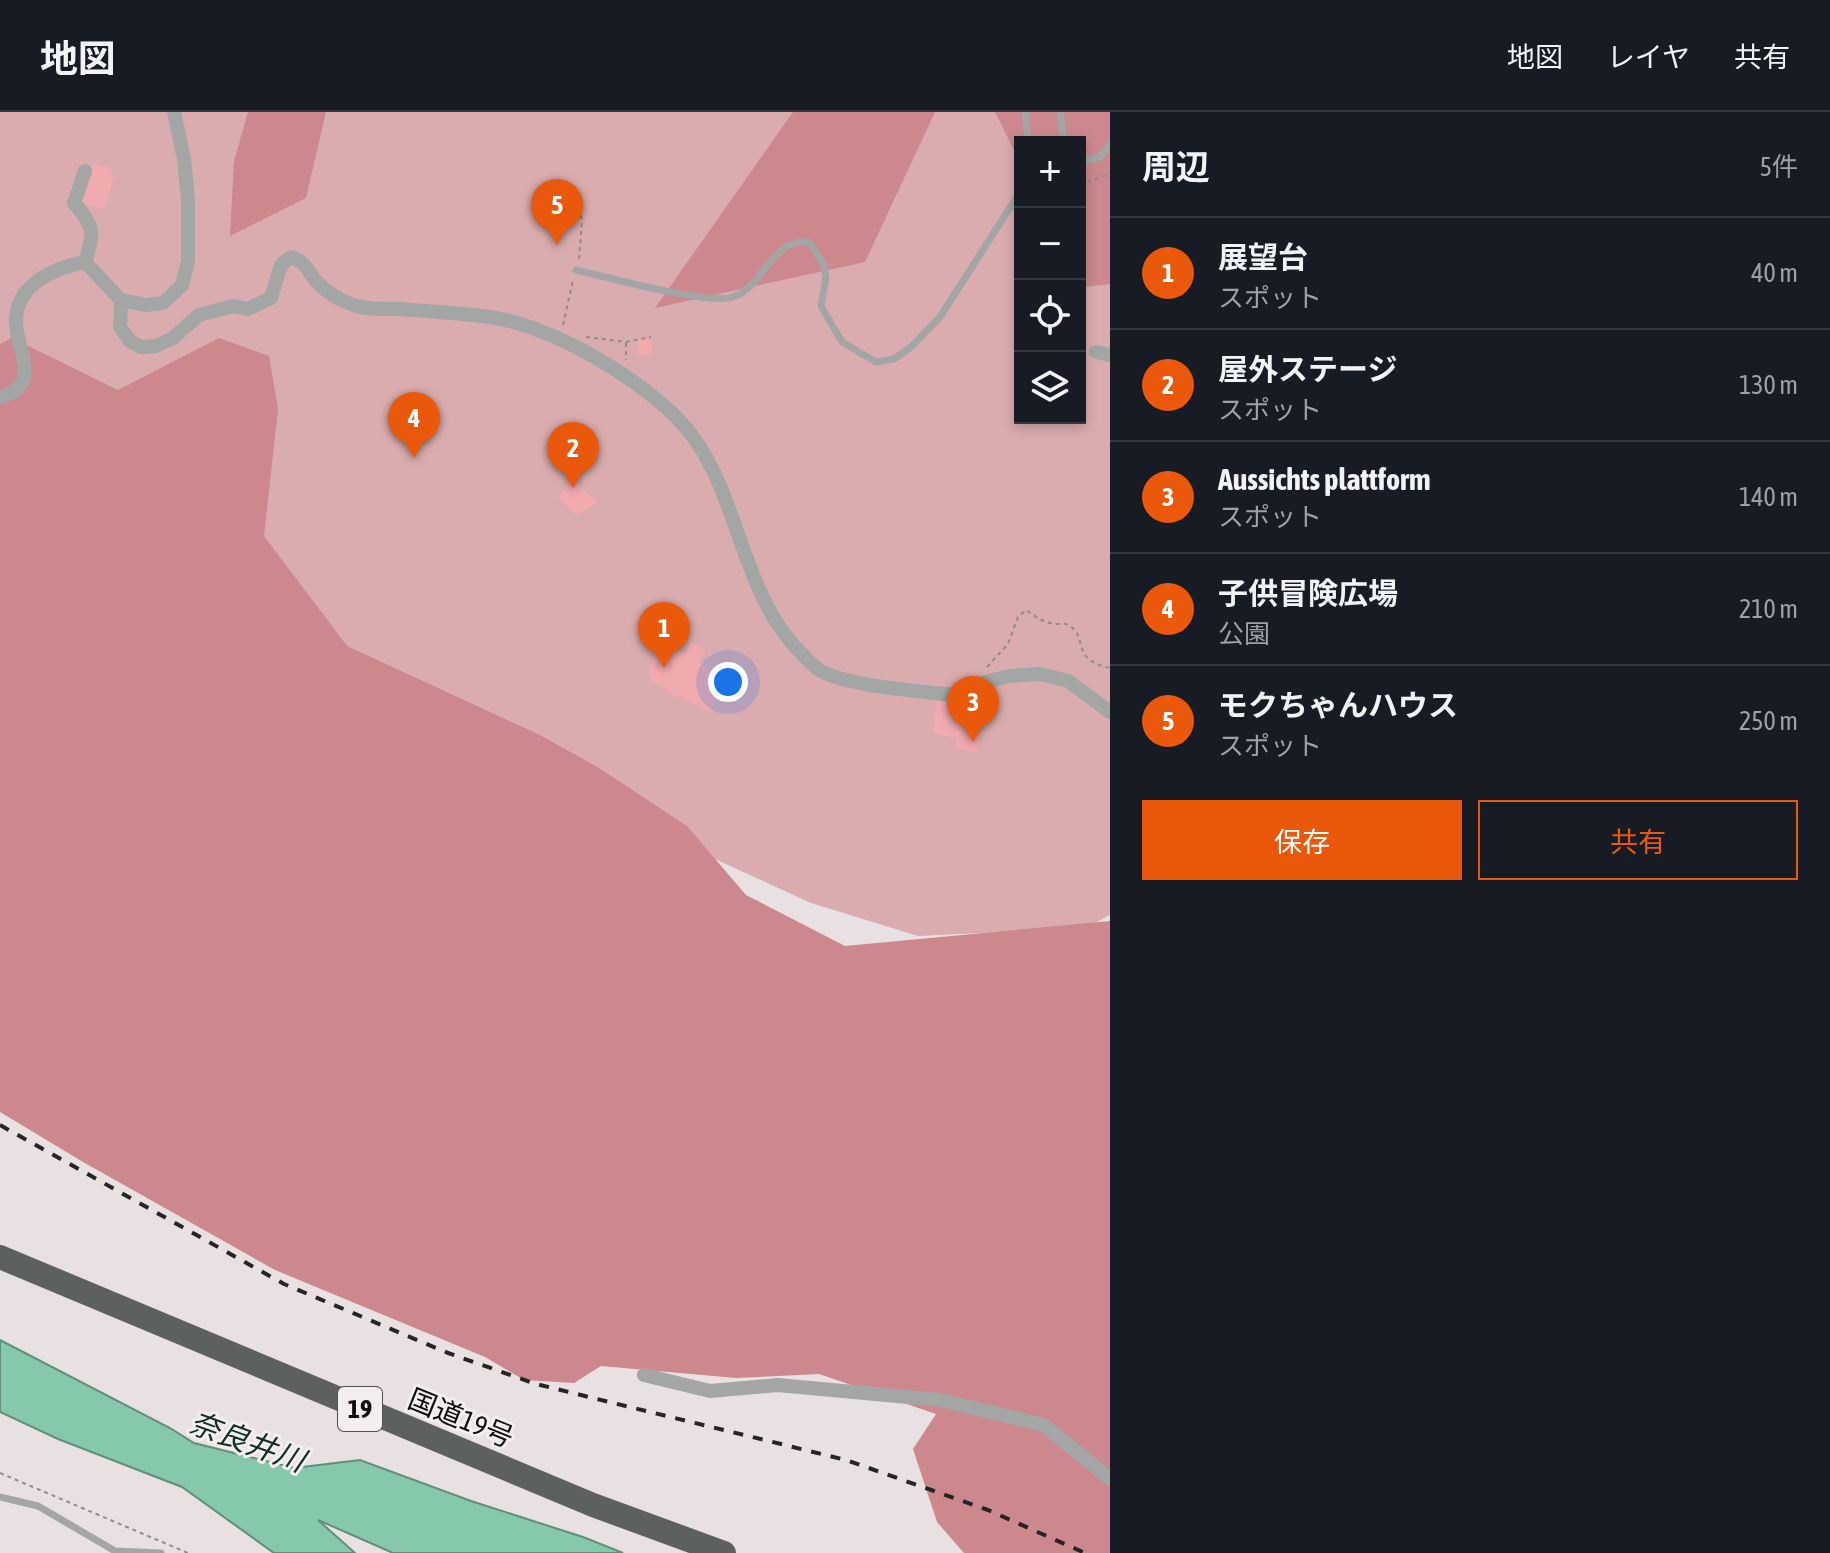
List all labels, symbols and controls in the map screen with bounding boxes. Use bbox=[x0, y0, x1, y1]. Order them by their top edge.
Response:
text: 地図 bbox=[40, 37, 116, 80]
text: 地図 bbox=[1507, 41, 1563, 73]
text: レイヤ bbox=[1607, 41, 1690, 73]
text: 共有 bbox=[1734, 41, 1790, 73]
map controls bbox=[1014, 136, 1086, 424]
button: + bbox=[1014, 136, 1086, 208]
text: 周辺 bbox=[1142, 147, 1210, 186]
text: 5件 bbox=[1760, 152, 1798, 182]
pin: 5 bbox=[531, 179, 583, 245]
button: − bbox=[1014, 208, 1086, 280]
text: 展望台 bbox=[1218, 240, 1308, 274]
text: 1 bbox=[1162, 258, 1174, 288]
text: 40 m bbox=[1751, 258, 1798, 288]
button: locate bbox=[1014, 280, 1086, 352]
text: スポット bbox=[1218, 283, 1322, 313]
button: layers bbox=[1014, 352, 1086, 424]
text: 屋外ステージ bbox=[1218, 352, 1397, 386]
text: 2 bbox=[1162, 370, 1174, 400]
text: 130 m bbox=[1739, 370, 1798, 400]
pin: 4 bbox=[388, 392, 440, 458]
text: スポット bbox=[1218, 395, 1322, 425]
pin: 2 bbox=[547, 422, 599, 488]
text: Aussichts plattform bbox=[1218, 462, 1431, 496]
text: 3 bbox=[1162, 482, 1174, 512]
text: 140 m bbox=[1739, 482, 1798, 512]
text: スポット bbox=[1218, 502, 1322, 532]
text: 子供冒険広場 bbox=[1218, 576, 1398, 610]
text: 4 bbox=[1162, 594, 1174, 624]
text: 210 m bbox=[1739, 594, 1798, 624]
pin: 1 bbox=[638, 602, 690, 668]
text: 公園 bbox=[1218, 619, 1270, 649]
your location bbox=[708, 662, 748, 702]
pin: 3 bbox=[947, 676, 999, 742]
text: モクちゃんハウス bbox=[1218, 688, 1458, 722]
text: 5 bbox=[1162, 706, 1174, 736]
text: 250 m bbox=[1739, 706, 1798, 736]
text: スポット bbox=[1218, 731, 1322, 761]
button: 保存 bbox=[1142, 800, 1462, 880]
button: 共有 bbox=[1478, 800, 1798, 880]
street label: 国道19号 bbox=[404, 1383, 518, 1453]
road number: 19 bbox=[338, 1387, 382, 1431]
water label: 奈良井川 bbox=[185, 1405, 312, 1479]

